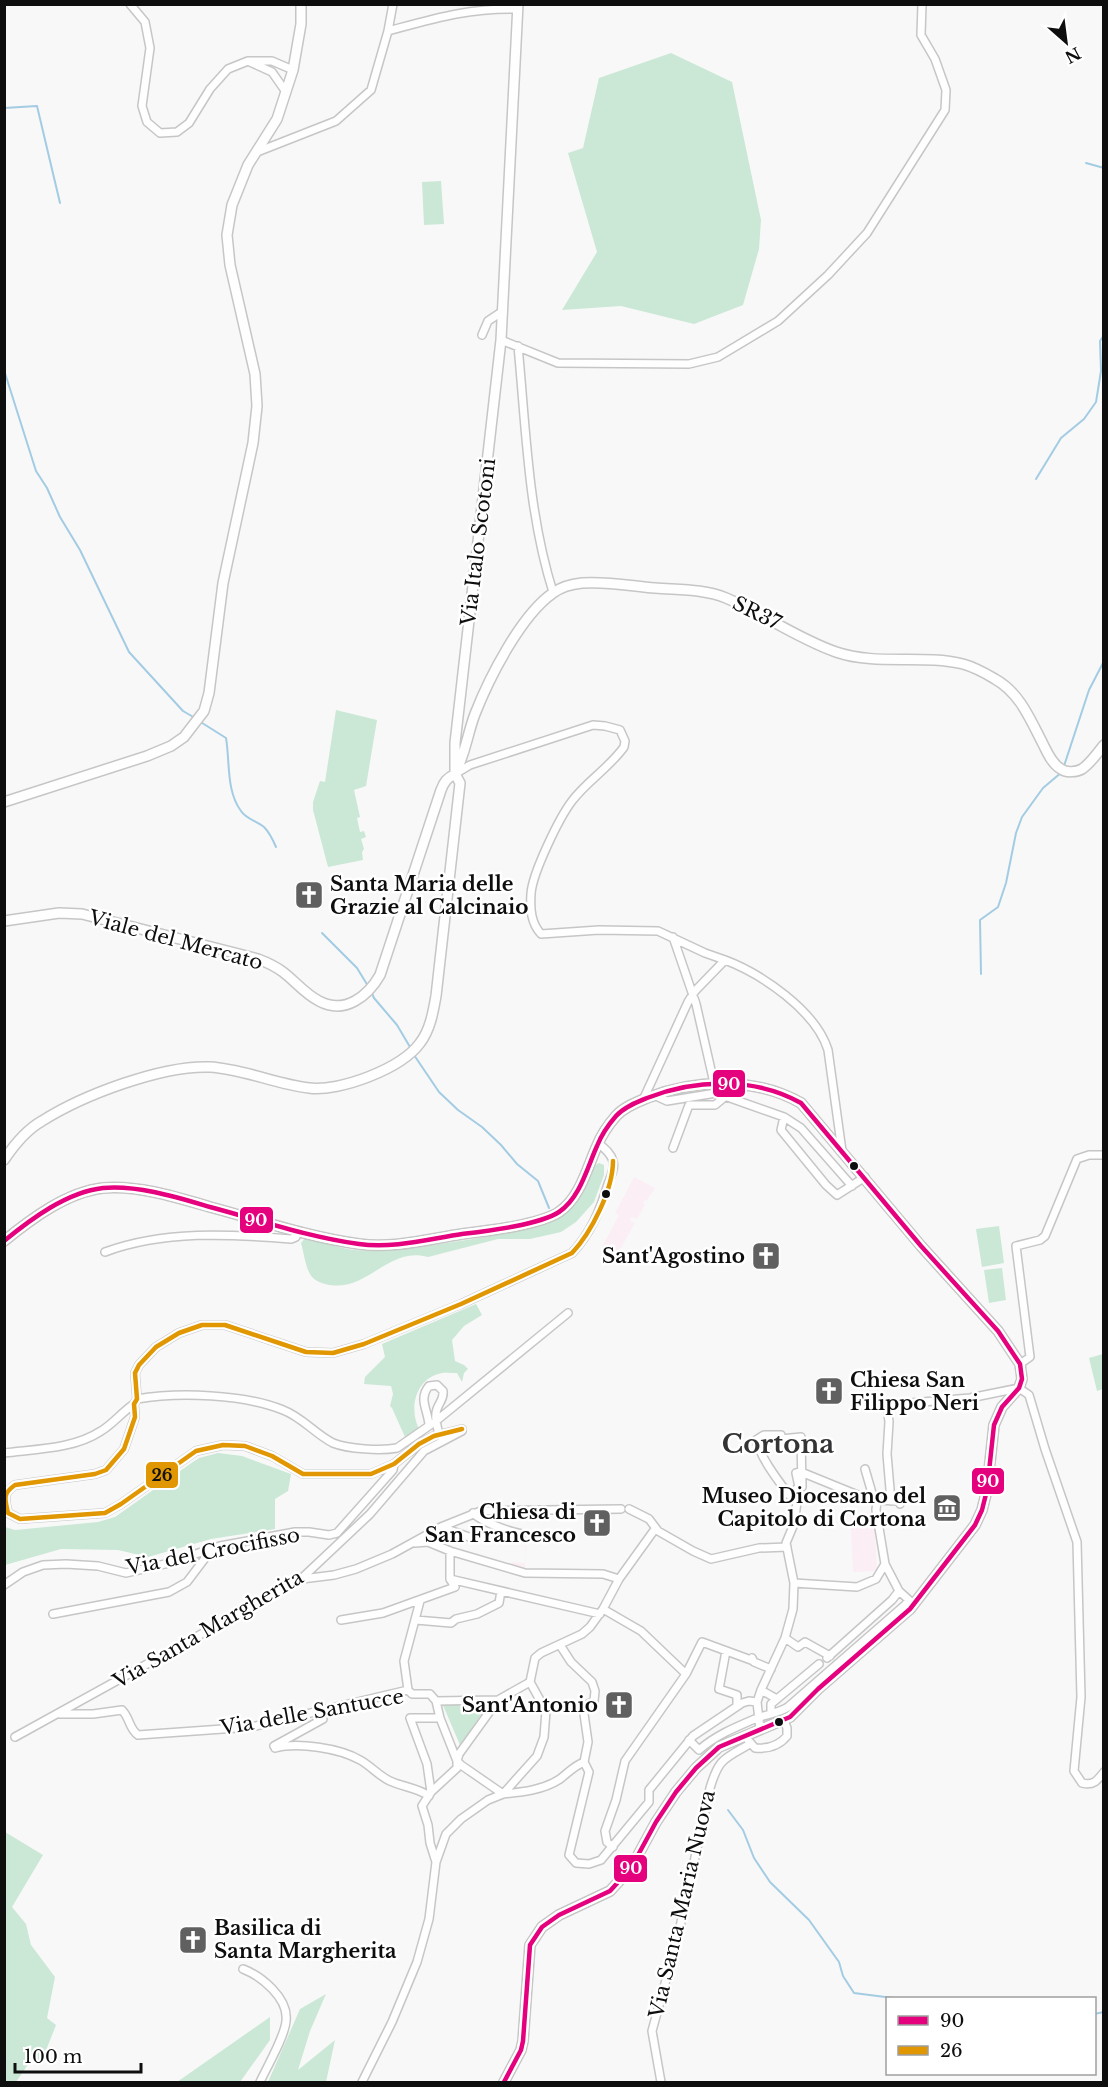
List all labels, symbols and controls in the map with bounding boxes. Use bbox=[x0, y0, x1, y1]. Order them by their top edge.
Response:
north arrow bbox=[1036, 12, 1096, 72]
text: N bbox=[1062, 43, 1084, 68]
street label: Via Italo Scotoni bbox=[456, 457, 500, 628]
street label: SR37 bbox=[729, 591, 786, 635]
place label: Santa Maria delle Grazie al Calcinaio bbox=[330, 872, 528, 919]
church icon: Santa Maria delle Grazie al Calcinaio bbox=[293, 879, 325, 911]
street label: Viale del Mercato bbox=[86, 905, 265, 975]
line badge: 90 bbox=[712, 1069, 746, 1098]
text: 90 bbox=[718, 1074, 740, 1094]
unlabelled marker bbox=[848, 1160, 860, 1172]
unlabelled marker bbox=[600, 1188, 612, 1200]
line badge: 90 bbox=[239, 1206, 274, 1234]
text: 90 bbox=[245, 1210, 267, 1230]
church icon: Sant'Agostino bbox=[750, 1240, 782, 1272]
place label: Sant'Agostino bbox=[602, 1244, 745, 1268]
place label: Chiesa San Filippo Neri bbox=[850, 1368, 979, 1415]
church icon: Chiesa San Filippo Neri bbox=[813, 1375, 845, 1407]
district label: Cortona bbox=[722, 1428, 834, 1460]
line badge: 26 bbox=[145, 1461, 179, 1489]
text: 26 bbox=[151, 1465, 173, 1485]
line badge: 90 bbox=[971, 1467, 1005, 1495]
text: 90 bbox=[977, 1471, 999, 1491]
place label: Museo Diocesano del Capitolo di Cortona bbox=[701, 1484, 927, 1531]
museum icon: Museo Diocesano del Capitolo di Cortona bbox=[931, 1492, 963, 1524]
place label: Chiesa di San Francesco bbox=[425, 1500, 576, 1547]
church icon: Chiesa di San Francesco bbox=[581, 1507, 613, 1539]
street label: Via del Crocifisso bbox=[123, 1522, 302, 1580]
street label: Via Santa Margherita bbox=[108, 1564, 308, 1694]
street label: Via delle Santucce bbox=[217, 1684, 406, 1740]
church icon: Sant'Antonio bbox=[603, 1689, 635, 1721]
place label: Sant'Antonio bbox=[462, 1693, 598, 1717]
unlabelled marker bbox=[773, 1716, 785, 1728]
street label: Via Santa Maria Nuova bbox=[644, 1787, 720, 2021]
line badge: 90 bbox=[613, 1854, 648, 1883]
text: 90 bbox=[620, 1858, 642, 1878]
place label: Basilica di Santa Margherita bbox=[214, 1916, 397, 1963]
church icon: Basilica di Santa Margherita bbox=[177, 1924, 209, 1956]
legend bbox=[886, 1997, 1096, 2075]
text: 90 bbox=[940, 2010, 964, 2032]
scale bar bbox=[15, 2036, 141, 2074]
text: 26 bbox=[940, 2040, 963, 2062]
text: 100 m bbox=[24, 2046, 82, 2068]

